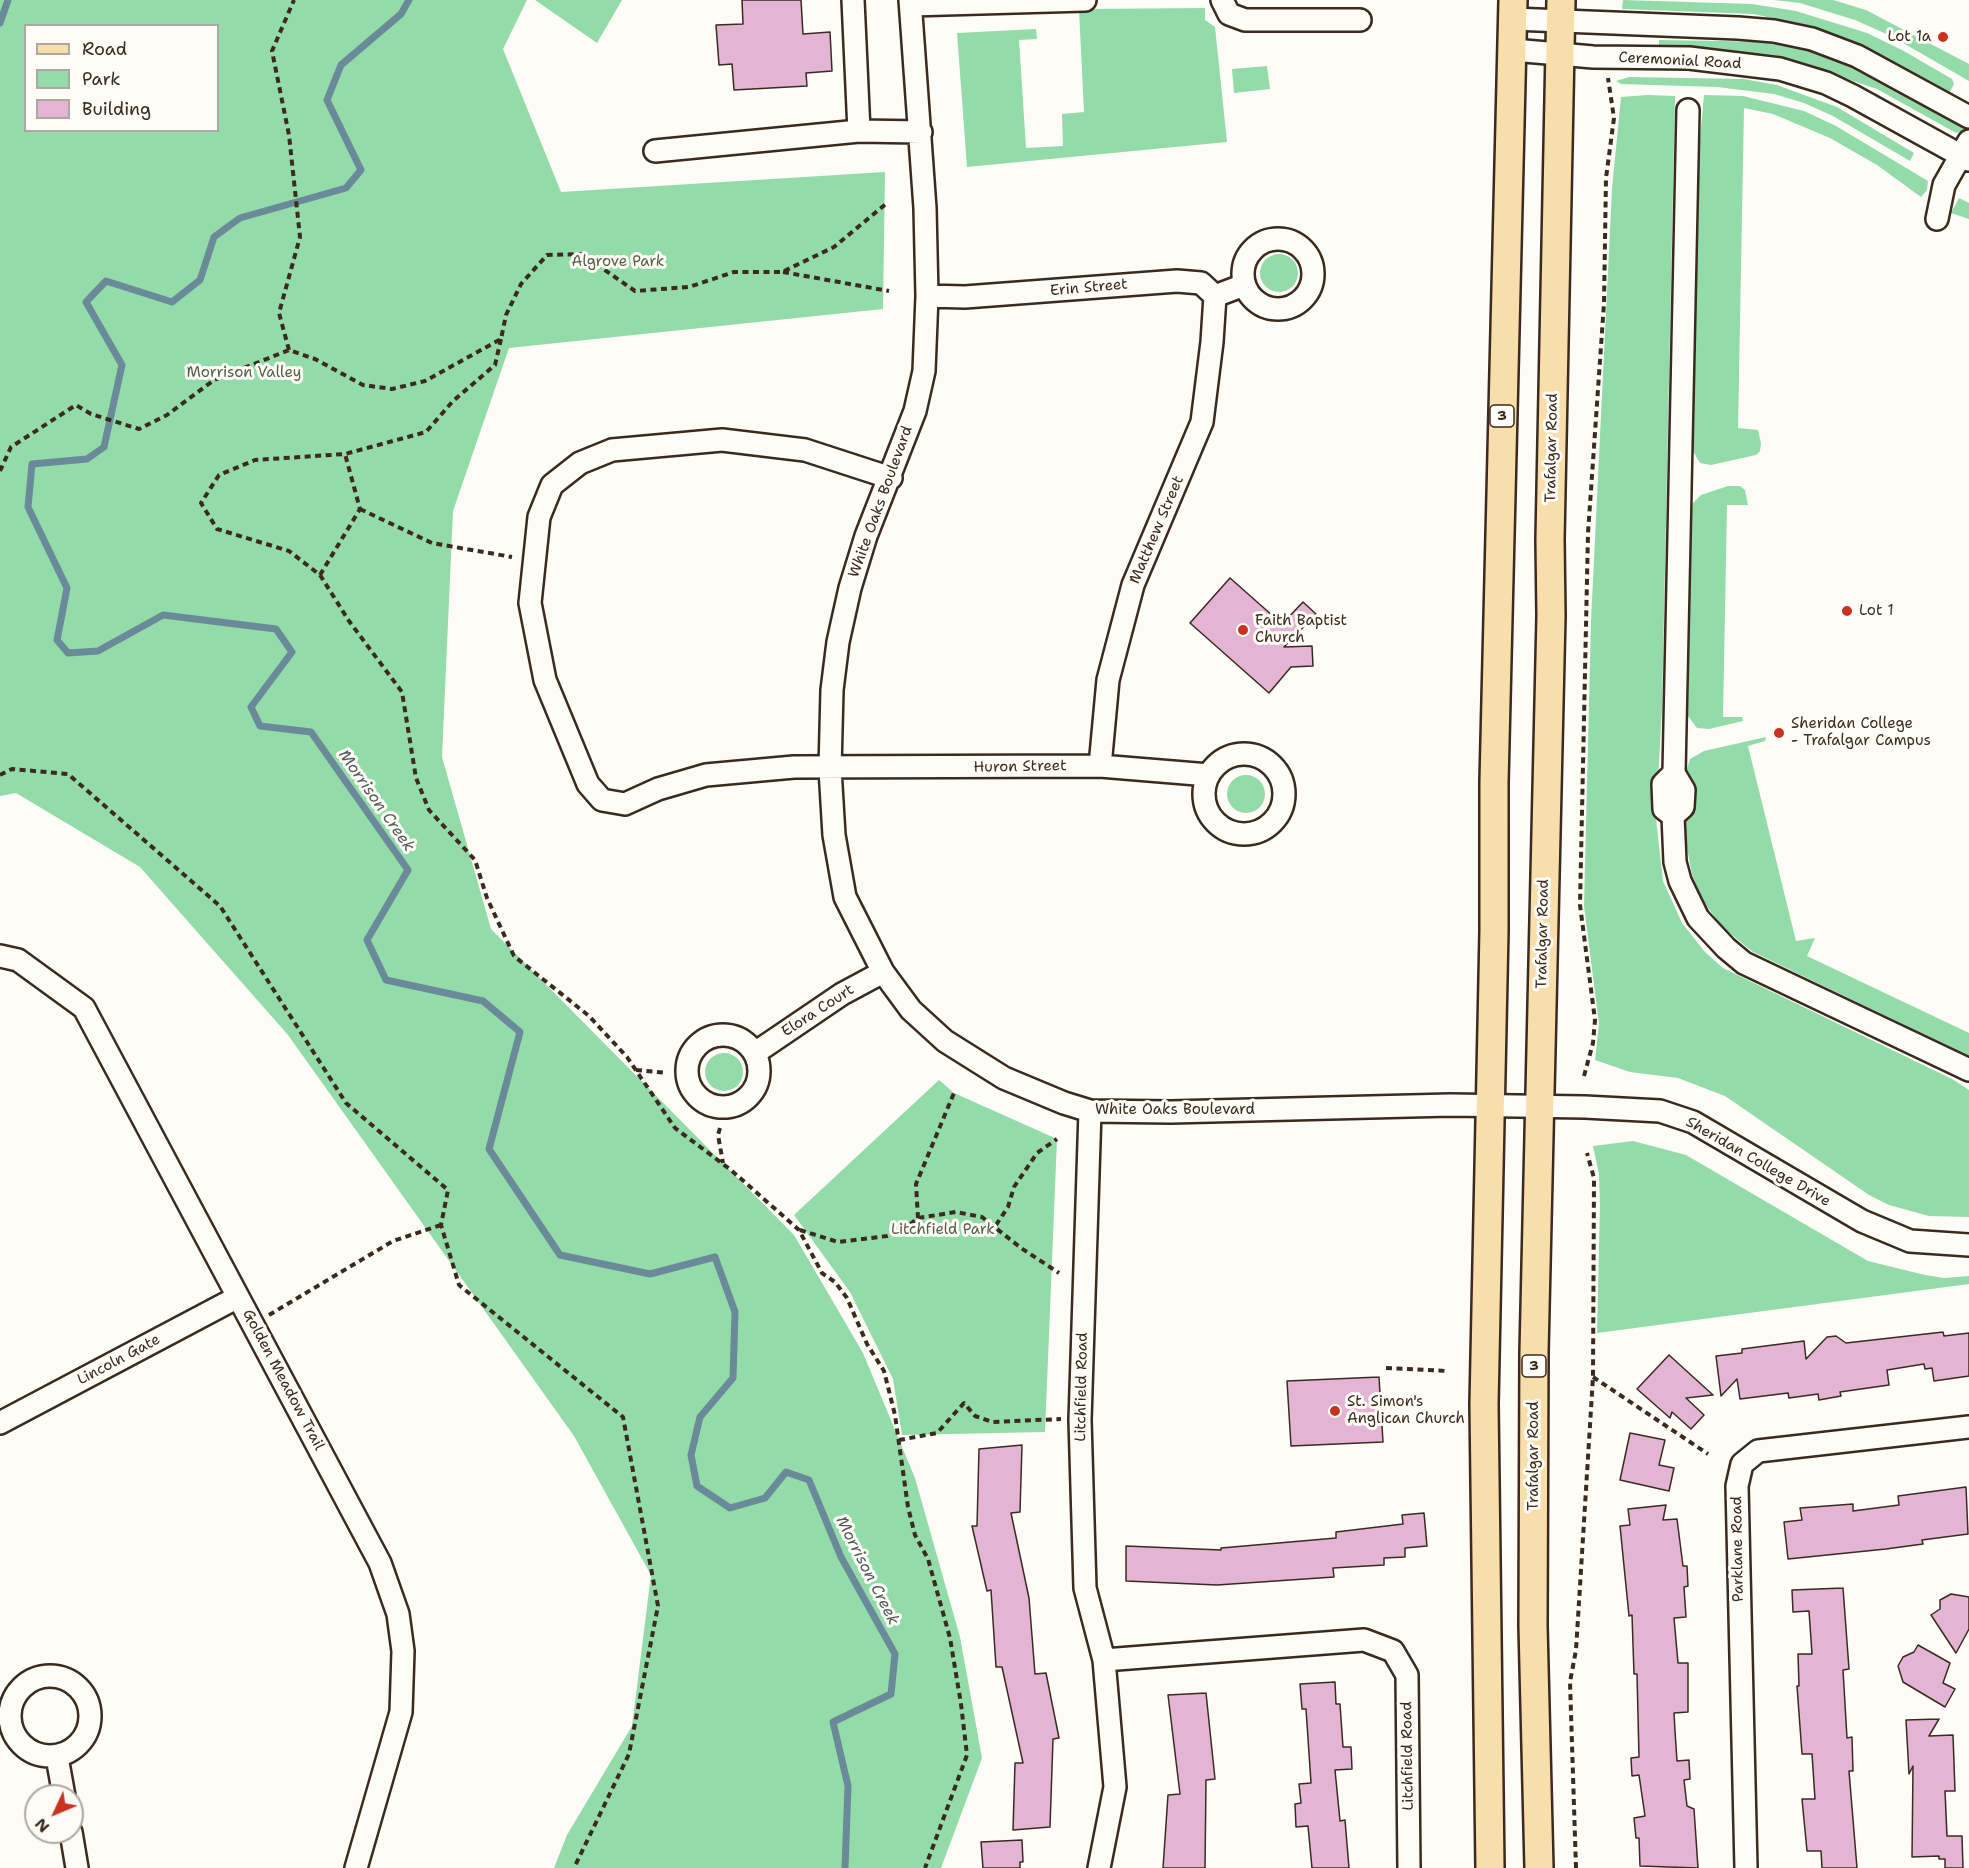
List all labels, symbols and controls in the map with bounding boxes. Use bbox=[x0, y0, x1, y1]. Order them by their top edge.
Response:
legend bbox=[24, 24, 219, 132]
place label: Lot 1a bbox=[1887, 28, 1931, 46]
marker: Lot 1a bbox=[1936, 30, 1950, 44]
text: Road bbox=[82, 37, 127, 61]
street label: Ceremonial Road bbox=[1618, 49, 1742, 73]
text: Park bbox=[82, 67, 121, 91]
text: Building bbox=[82, 97, 151, 121]
park label: Algrove Park bbox=[572, 253, 664, 271]
street label: Erin Street bbox=[1049, 276, 1129, 300]
park label: Morrison Valley bbox=[187, 364, 301, 382]
street label: Trafalgar Road bbox=[1542, 393, 1562, 503]
road number: 3 bbox=[1490, 405, 1514, 427]
street label: White Oaks Boulevard bbox=[845, 424, 917, 580]
street label: Matthew Street bbox=[1126, 473, 1188, 587]
place label: Lot 1 bbox=[1859, 602, 1894, 620]
marker: Lot 1 bbox=[1840, 604, 1854, 618]
place label: Faith Baptist Church bbox=[1255, 612, 1347, 647]
marker: Faith Baptist Church bbox=[1236, 623, 1250, 637]
place label: Sheridan College - Trafalgar Campus bbox=[1791, 715, 1931, 750]
marker: Sheridan College - Trafalgar Campus bbox=[1772, 726, 1786, 740]
water label: Morrison Creek bbox=[334, 746, 418, 856]
street label: Huron Street bbox=[973, 757, 1067, 777]
street label: Trafalgar Road bbox=[1533, 879, 1553, 989]
street label: Elora Court bbox=[778, 981, 858, 1041]
street label: White Oaks Boulevard bbox=[1095, 1101, 1255, 1119]
street label: Sheridan College Drive bbox=[1682, 1113, 1834, 1211]
park label: Litchfield Park bbox=[891, 1221, 995, 1239]
street label: Golden Meadow Trail bbox=[238, 1306, 328, 1454]
street label: Lincoln Gate bbox=[75, 1331, 163, 1389]
street label: Litchfield Road bbox=[1072, 1332, 1092, 1442]
road number: 3 bbox=[1522, 1355, 1546, 1377]
place label: St. Simon's Anglican Church bbox=[1347, 1393, 1465, 1428]
street label: Trafalgar Road bbox=[1525, 1401, 1543, 1511]
marker: St. Simon's Anglican Church bbox=[1328, 1404, 1342, 1418]
street label: Parklane Road bbox=[1728, 1496, 1748, 1602]
water label: Morrison Creek bbox=[831, 1513, 903, 1629]
street label: Litchfield Road bbox=[1398, 1701, 1418, 1811]
north arrow bbox=[24, 1784, 84, 1844]
text: N bbox=[30, 1814, 54, 1837]

